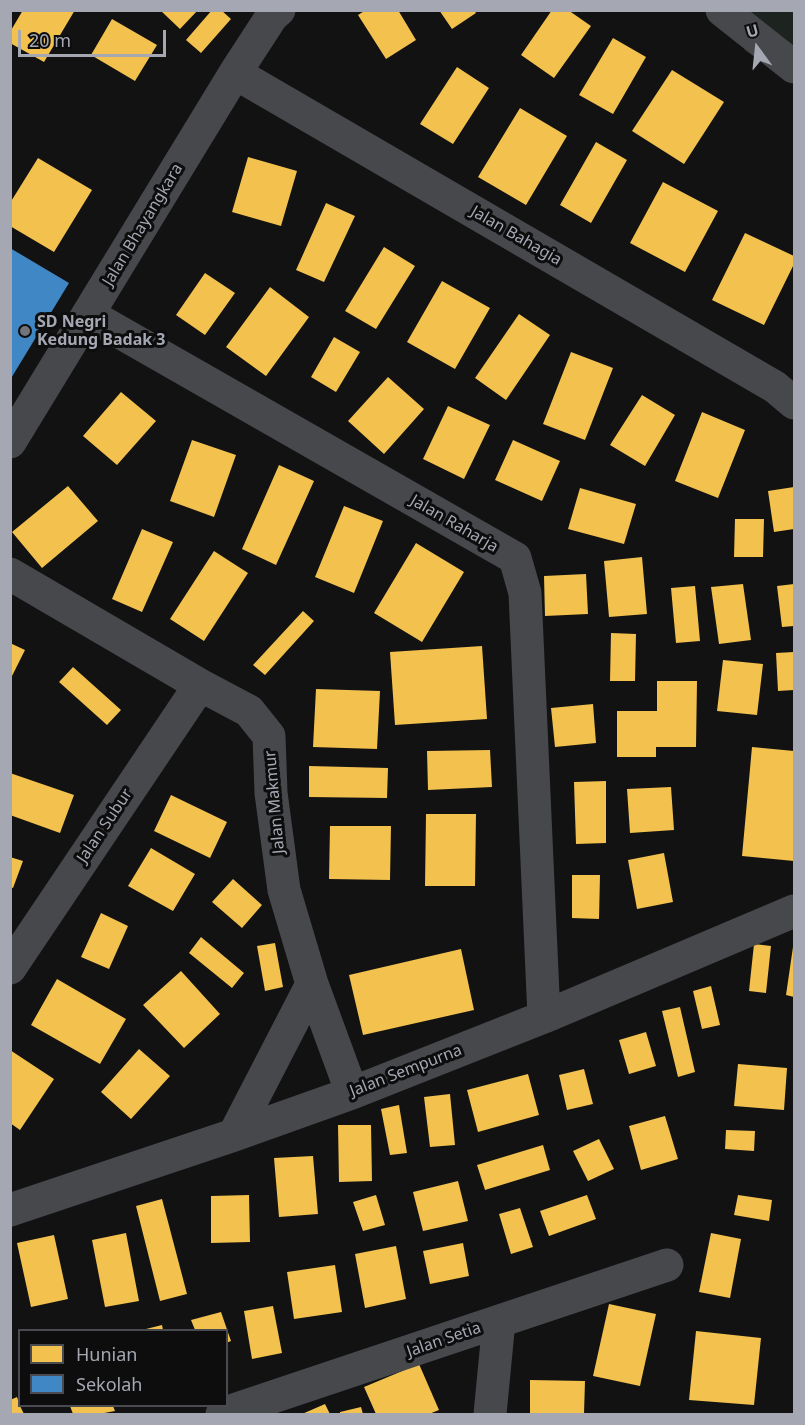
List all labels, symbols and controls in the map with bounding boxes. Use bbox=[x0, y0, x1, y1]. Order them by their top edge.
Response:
scale bar bbox=[21, 18, 170, 56]
north arrow bbox=[727, 18, 787, 78]
text: U bbox=[744, 18, 761, 43]
text: 20 m bbox=[29, 28, 71, 52]
street label: Jalan Bhayangkara bbox=[99, 160, 187, 290]
street label: Jalan Bahagia bbox=[467, 202, 565, 270]
place label: SD Negri Kedung Badak 3 bbox=[37, 312, 166, 350]
marker: SD Negri Kedung Badak 3 bbox=[18, 324, 32, 338]
street label: Jalan Raharja bbox=[407, 491, 501, 557]
street label: Jalan Makmur bbox=[261, 749, 289, 855]
street label: Jalan Subur bbox=[73, 785, 137, 867]
street label: Jalan Sempurna bbox=[347, 1041, 465, 1101]
street label: Jalan Setia bbox=[404, 1318, 484, 1362]
legend bbox=[18, 1329, 228, 1407]
text: Hunian bbox=[76, 1342, 137, 1366]
text: Sekolah bbox=[76, 1372, 142, 1396]

